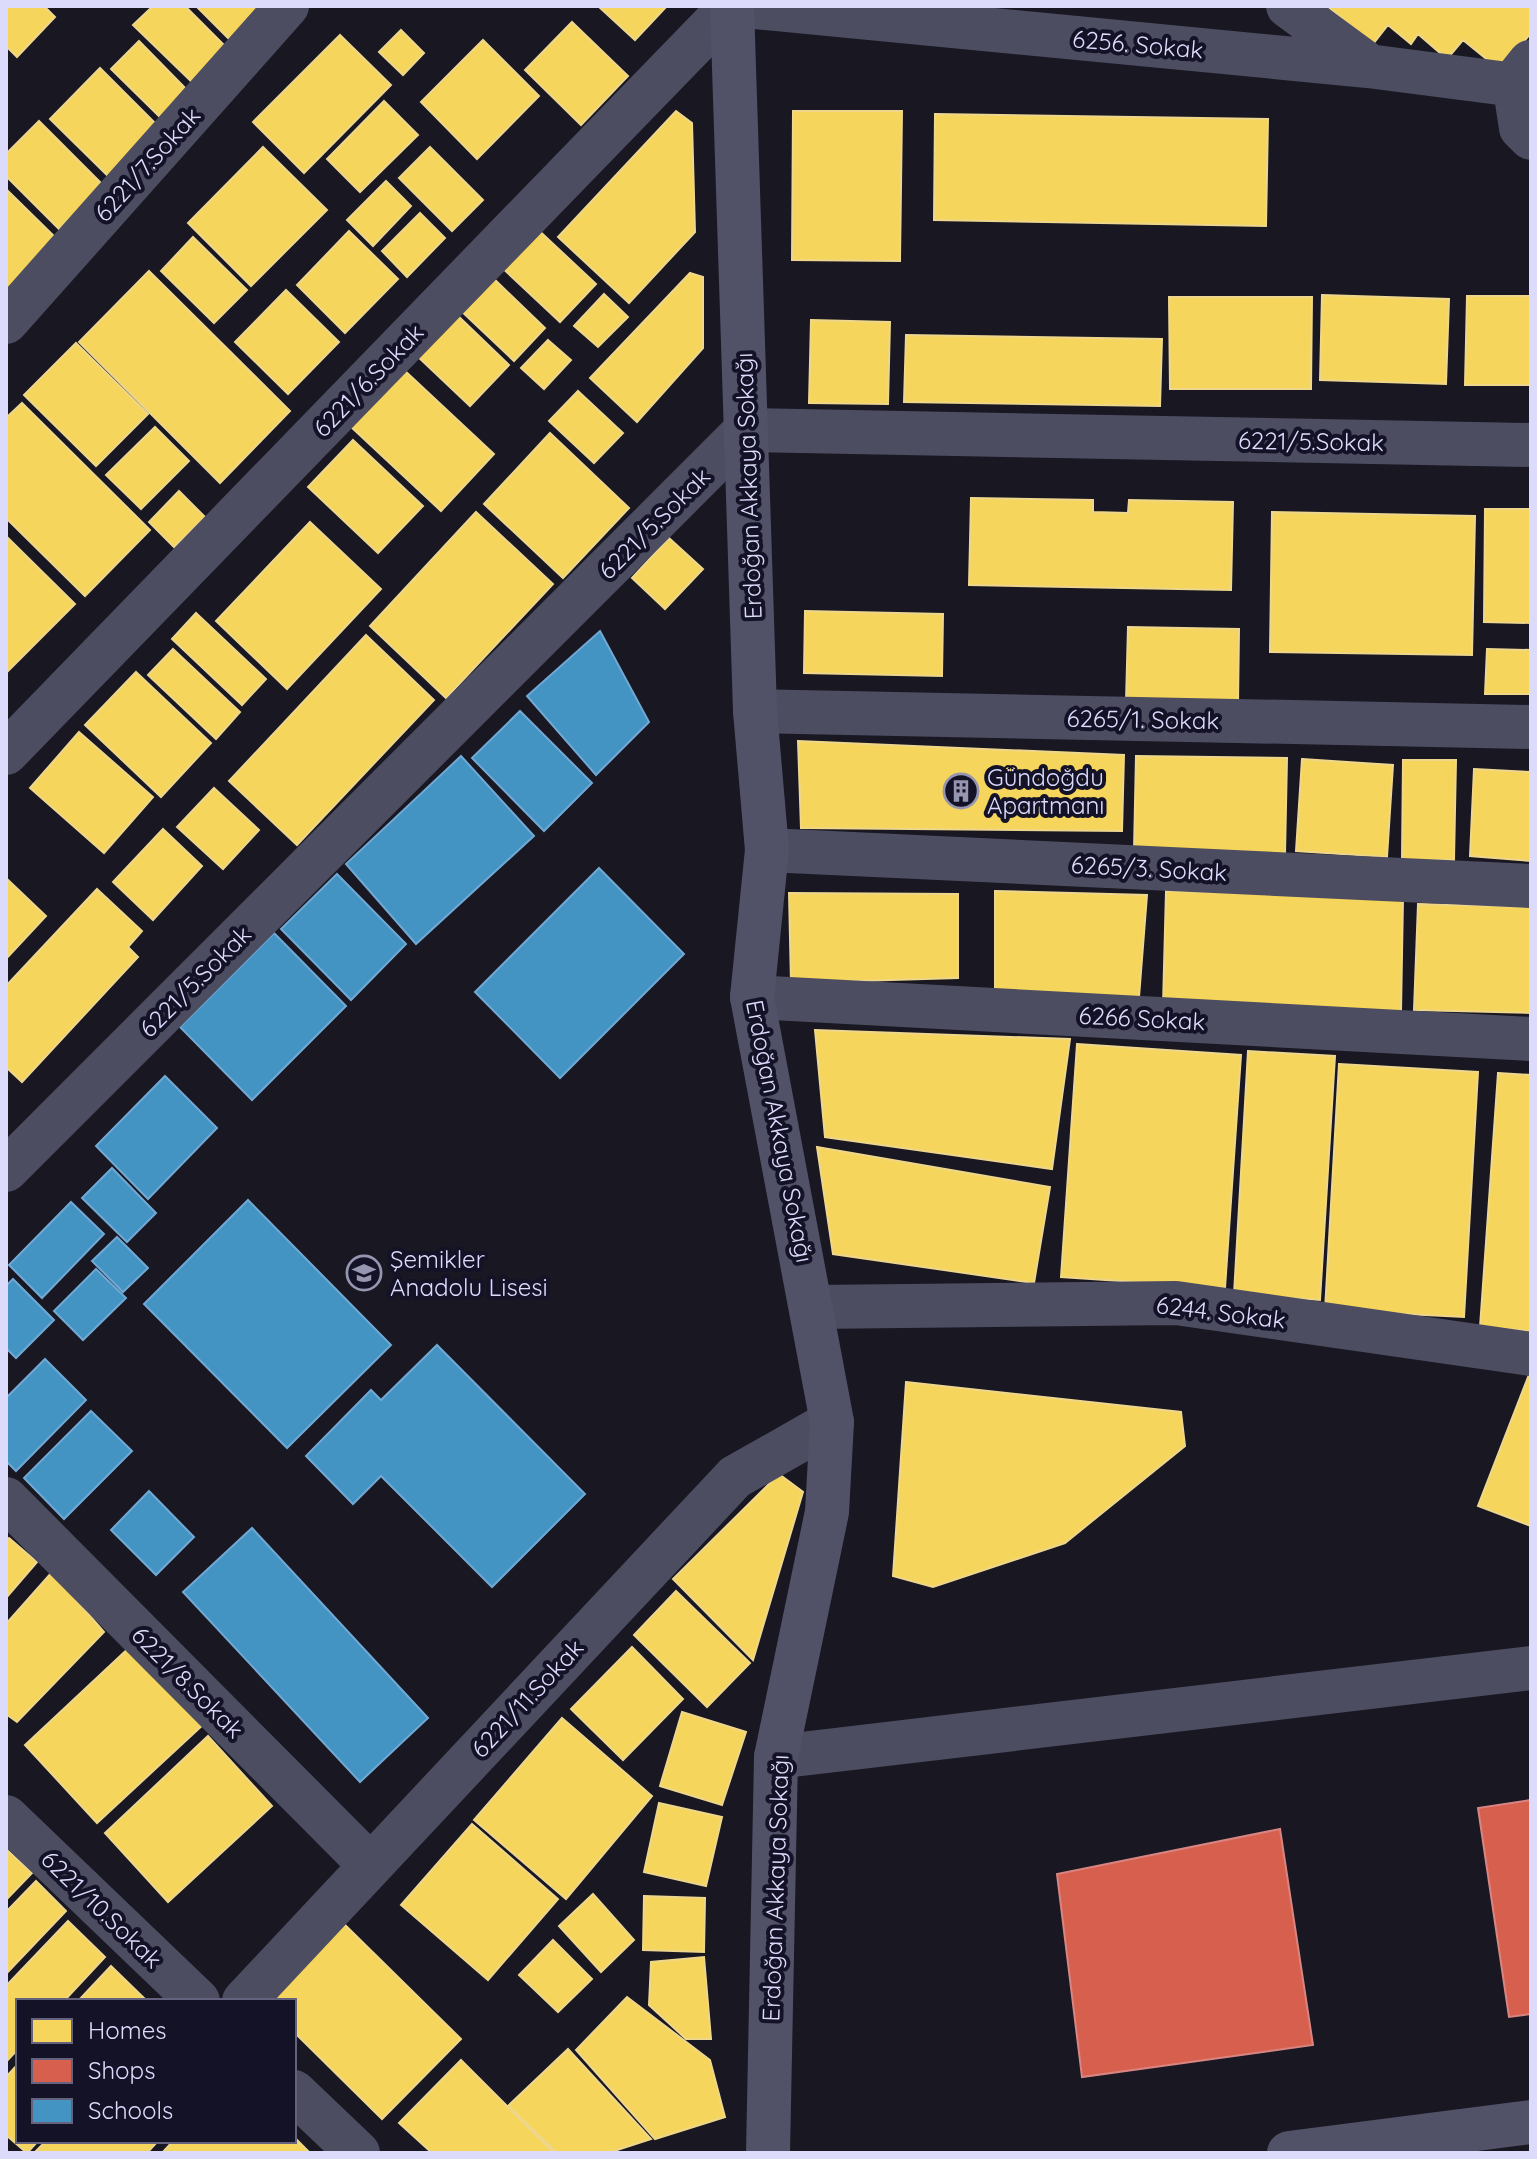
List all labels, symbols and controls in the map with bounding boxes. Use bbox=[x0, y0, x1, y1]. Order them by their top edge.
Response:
street label: 6256. Sokak bbox=[1071, 23, 1205, 65]
street label: 6221/7.Sokak bbox=[88, 100, 206, 228]
street label: 6221/6.Sokak bbox=[306, 317, 430, 443]
street label: Erdoğan Akkaya Sokağı bbox=[728, 352, 768, 620]
street label: 6221/5.Sokak bbox=[1238, 425, 1384, 457]
street label: 6221/5.Sokak bbox=[592, 461, 716, 585]
street label: 6265/1. Sokak bbox=[1066, 703, 1220, 735]
place label: Gündoğdu Apartmanı bbox=[987, 762, 1104, 820]
building icon: Gündoğdu Apartmanı bbox=[942, 772, 980, 810]
street label: 6265/3. Sokak bbox=[1070, 849, 1228, 887]
street label: 6221/5.Sokak bbox=[133, 919, 257, 1043]
street label: Erdoğan Akkaya Sokağı bbox=[740, 997, 820, 1265]
street label: 6266 Sokak bbox=[1078, 1000, 1206, 1036]
place label: Şemikler Anadolu Lisesi bbox=[390, 1244, 548, 1302]
school or university icon: Şemikler Anadolu Lisesi bbox=[345, 1254, 383, 1292]
street label: 6244. Sokak bbox=[1155, 1289, 1287, 1335]
street label: 6221/8.Sokak bbox=[126, 1620, 250, 1744]
street label: 6221/11.Sokak bbox=[464, 1633, 590, 1763]
street label: Erdoğan Akkaya Sokağı bbox=[755, 1754, 795, 2022]
street label: 6221/10.Sokak bbox=[35, 1844, 169, 1974]
legend bbox=[16, 1999, 296, 2143]
text: Homes bbox=[88, 2015, 166, 2045]
text: Shops bbox=[88, 2055, 155, 2085]
text: Schools bbox=[88, 2095, 173, 2125]

